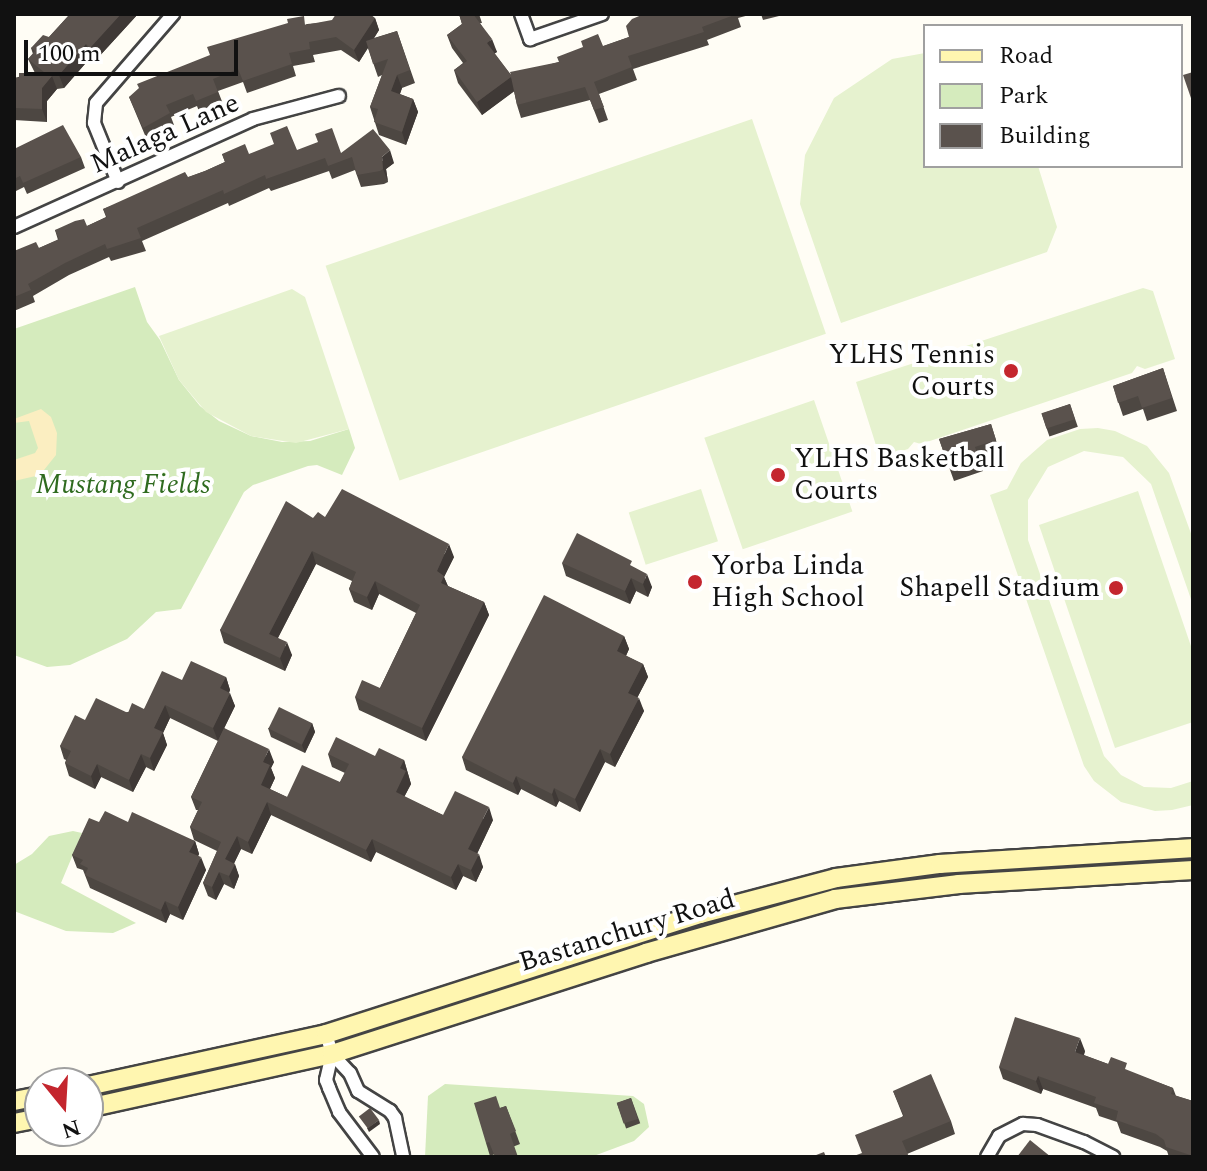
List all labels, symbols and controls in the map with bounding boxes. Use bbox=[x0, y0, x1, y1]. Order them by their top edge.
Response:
scale bar bbox=[28, 24, 242, 74]
legend bbox=[923, 24, 1183, 168]
text: 100 m bbox=[38, 36, 101, 72]
text: Road bbox=[999, 38, 1053, 74]
text: Park bbox=[999, 78, 1049, 114]
street label: Malaga Lane bbox=[85, 86, 245, 182]
text: Building bbox=[999, 118, 1091, 154]
place label: YLHS Tennis Courts bbox=[829, 338, 995, 404]
marker: YLHS Tennis Courts bbox=[1002, 362, 1020, 380]
place label: YLHS Basketball Courts bbox=[794, 442, 1005, 508]
marker: YLHS Basketball Courts bbox=[769, 466, 787, 484]
park label: Mustang Fields bbox=[36, 468, 210, 502]
place label: Yorba Linda High School bbox=[711, 549, 864, 615]
place label: Shapell Stadium bbox=[899, 571, 1100, 605]
marker: Yorba Linda High School bbox=[686, 573, 704, 591]
marker: Shapell Stadium bbox=[1107, 579, 1125, 597]
street label: Bastanchury Road bbox=[515, 882, 739, 980]
north arrow bbox=[24, 1067, 104, 1147]
text: N bbox=[57, 1110, 85, 1147]

